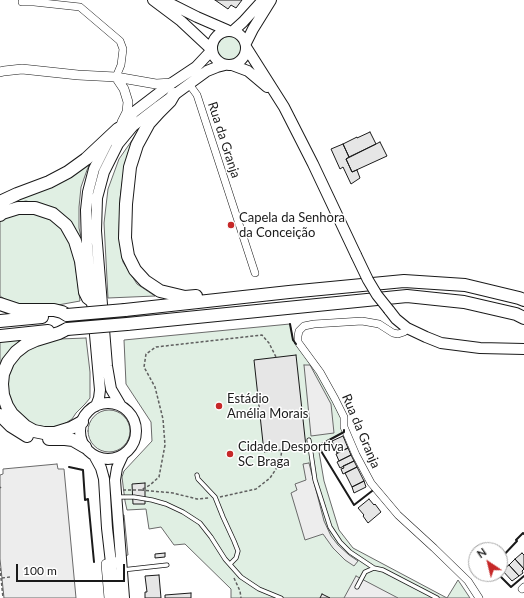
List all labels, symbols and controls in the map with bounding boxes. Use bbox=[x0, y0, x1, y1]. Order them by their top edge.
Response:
street label: Rua da Granja bbox=[204, 100, 244, 180]
place label: Capela da Senhora da Conceição bbox=[239, 210, 345, 241]
marker: Capela da Senhora da Conceição bbox=[226, 220, 236, 230]
place label: Estádio Amélia Morais bbox=[227, 391, 308, 422]
street label: Rua da Granja bbox=[338, 391, 384, 471]
marker: Estádio Amélia Morais bbox=[214, 401, 224, 411]
place label: Cidade Desportiva SC Braga bbox=[238, 439, 344, 470]
marker: Cidade Desportiva SC Braga bbox=[225, 449, 235, 459]
north arrow bbox=[468, 542, 508, 582]
text: N bbox=[474, 545, 489, 560]
scale bar bbox=[18, 556, 127, 582]
text: 100 m bbox=[23, 563, 57, 578]

